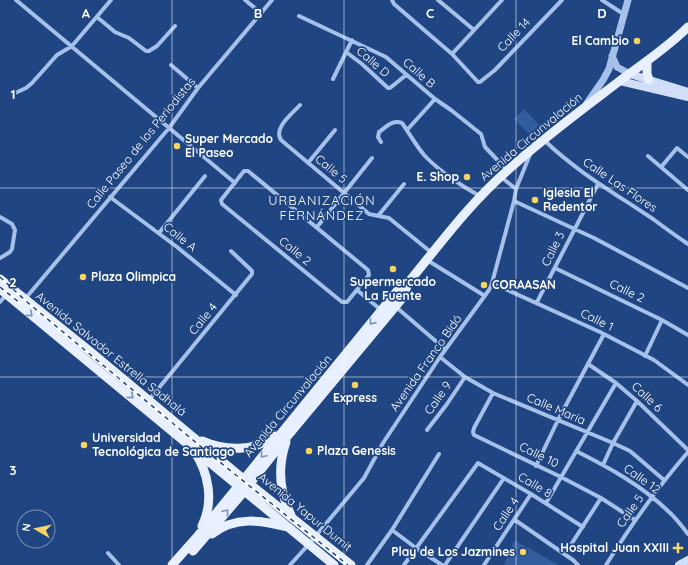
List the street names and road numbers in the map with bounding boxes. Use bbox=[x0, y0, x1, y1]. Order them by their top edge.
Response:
street label: Calle 14 bbox=[494, 15, 533, 55]
street label: Calle D bbox=[354, 43, 393, 80]
street label: Calle B bbox=[400, 54, 439, 91]
street label: Calle Paseo de los Periodistas bbox=[83, 74, 198, 211]
street label: Avenida Circunvalación bbox=[476, 89, 585, 184]
street label: Calle 5 bbox=[312, 151, 350, 186]
street label: Calle Las Flores bbox=[580, 154, 661, 215]
street label: Calle A bbox=[161, 219, 200, 254]
street label: Calle 3 bbox=[538, 229, 567, 269]
street label: Calle 2 bbox=[276, 233, 315, 268]
street label: Calle 2 bbox=[607, 276, 648, 306]
street label: Avenida Salvador Estrella Sadhalá bbox=[33, 288, 190, 419]
street label: Calle 4 bbox=[185, 300, 220, 338]
street label: Calle 1 bbox=[578, 305, 616, 334]
street label: Avenida Franco Bidó bbox=[387, 311, 465, 414]
street label: Avenida Circunvalación bbox=[240, 351, 335, 460]
street label: Calle 9 bbox=[421, 378, 455, 417]
street label: Calle 6 bbox=[629, 379, 666, 415]
street label: Calle María bbox=[525, 389, 588, 428]
street label: Calle 10 bbox=[517, 439, 561, 471]
street label: Calle 12 bbox=[621, 461, 664, 497]
street label: Avenida Yapur Dumit bbox=[255, 469, 355, 554]
street label: Calle 8 bbox=[516, 469, 555, 501]
street label: Calle 5 bbox=[613, 491, 646, 530]
street label: Calle 4 bbox=[489, 494, 522, 533]

